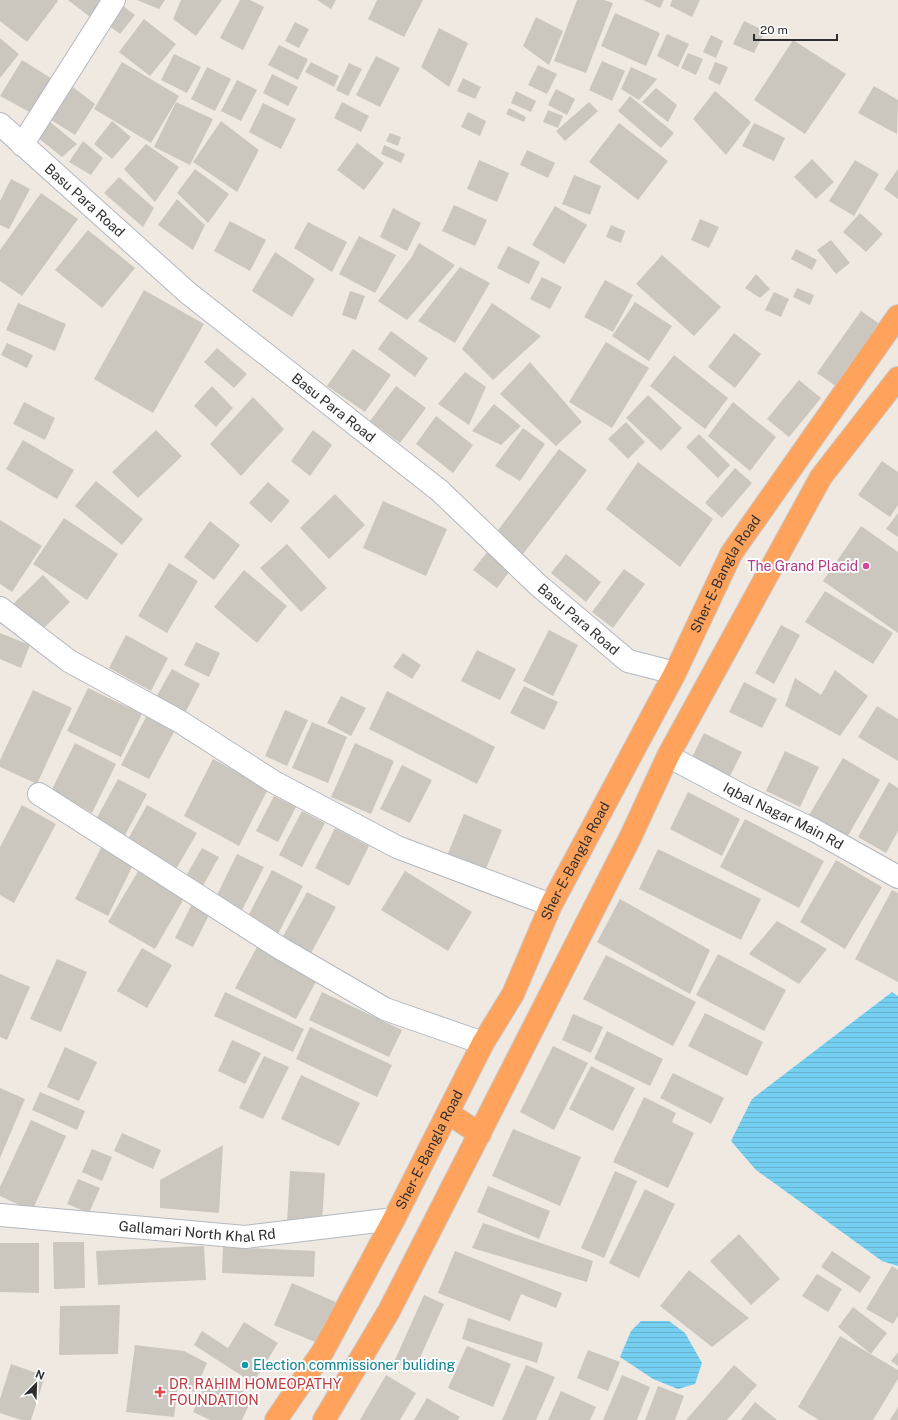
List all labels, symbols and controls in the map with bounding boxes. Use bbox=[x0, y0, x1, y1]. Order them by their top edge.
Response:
scale bar bbox=[754, 16, 837, 42]
text: 20 m bbox=[760, 23, 788, 37]
street label: Basu Para Road bbox=[42, 160, 128, 240]
street label: Basu Para Road bbox=[289, 370, 379, 445]
street label: Sher-E-Bangla Road bbox=[687, 512, 764, 635]
place label: The Grand Placid bbox=[747, 558, 858, 574]
marker: The Grand Placid bbox=[861, 561, 871, 571]
street label: Basu Para Road bbox=[534, 580, 623, 658]
street label: Iqbal Nagar Main Rd bbox=[721, 779, 846, 853]
street label: Sher-E-Bangla Road bbox=[537, 799, 613, 923]
street label: Sher-E-Bangla Road bbox=[392, 1087, 466, 1212]
street label: Gallamari North Khal Rd bbox=[118, 1218, 276, 1245]
place label: Election commissioner buliding bbox=[253, 1357, 456, 1373]
marker: Election commissioner buliding bbox=[240, 1360, 250, 1370]
north arrow bbox=[16, 1364, 56, 1404]
text: N bbox=[34, 1368, 46, 1382]
place label: DR. RAHIM HOMEOPATHY FOUNDATION bbox=[169, 1376, 342, 1408]
marker: DR. RAHIM HOMEOPATHY FOUNDATION bbox=[154, 1386, 166, 1398]

